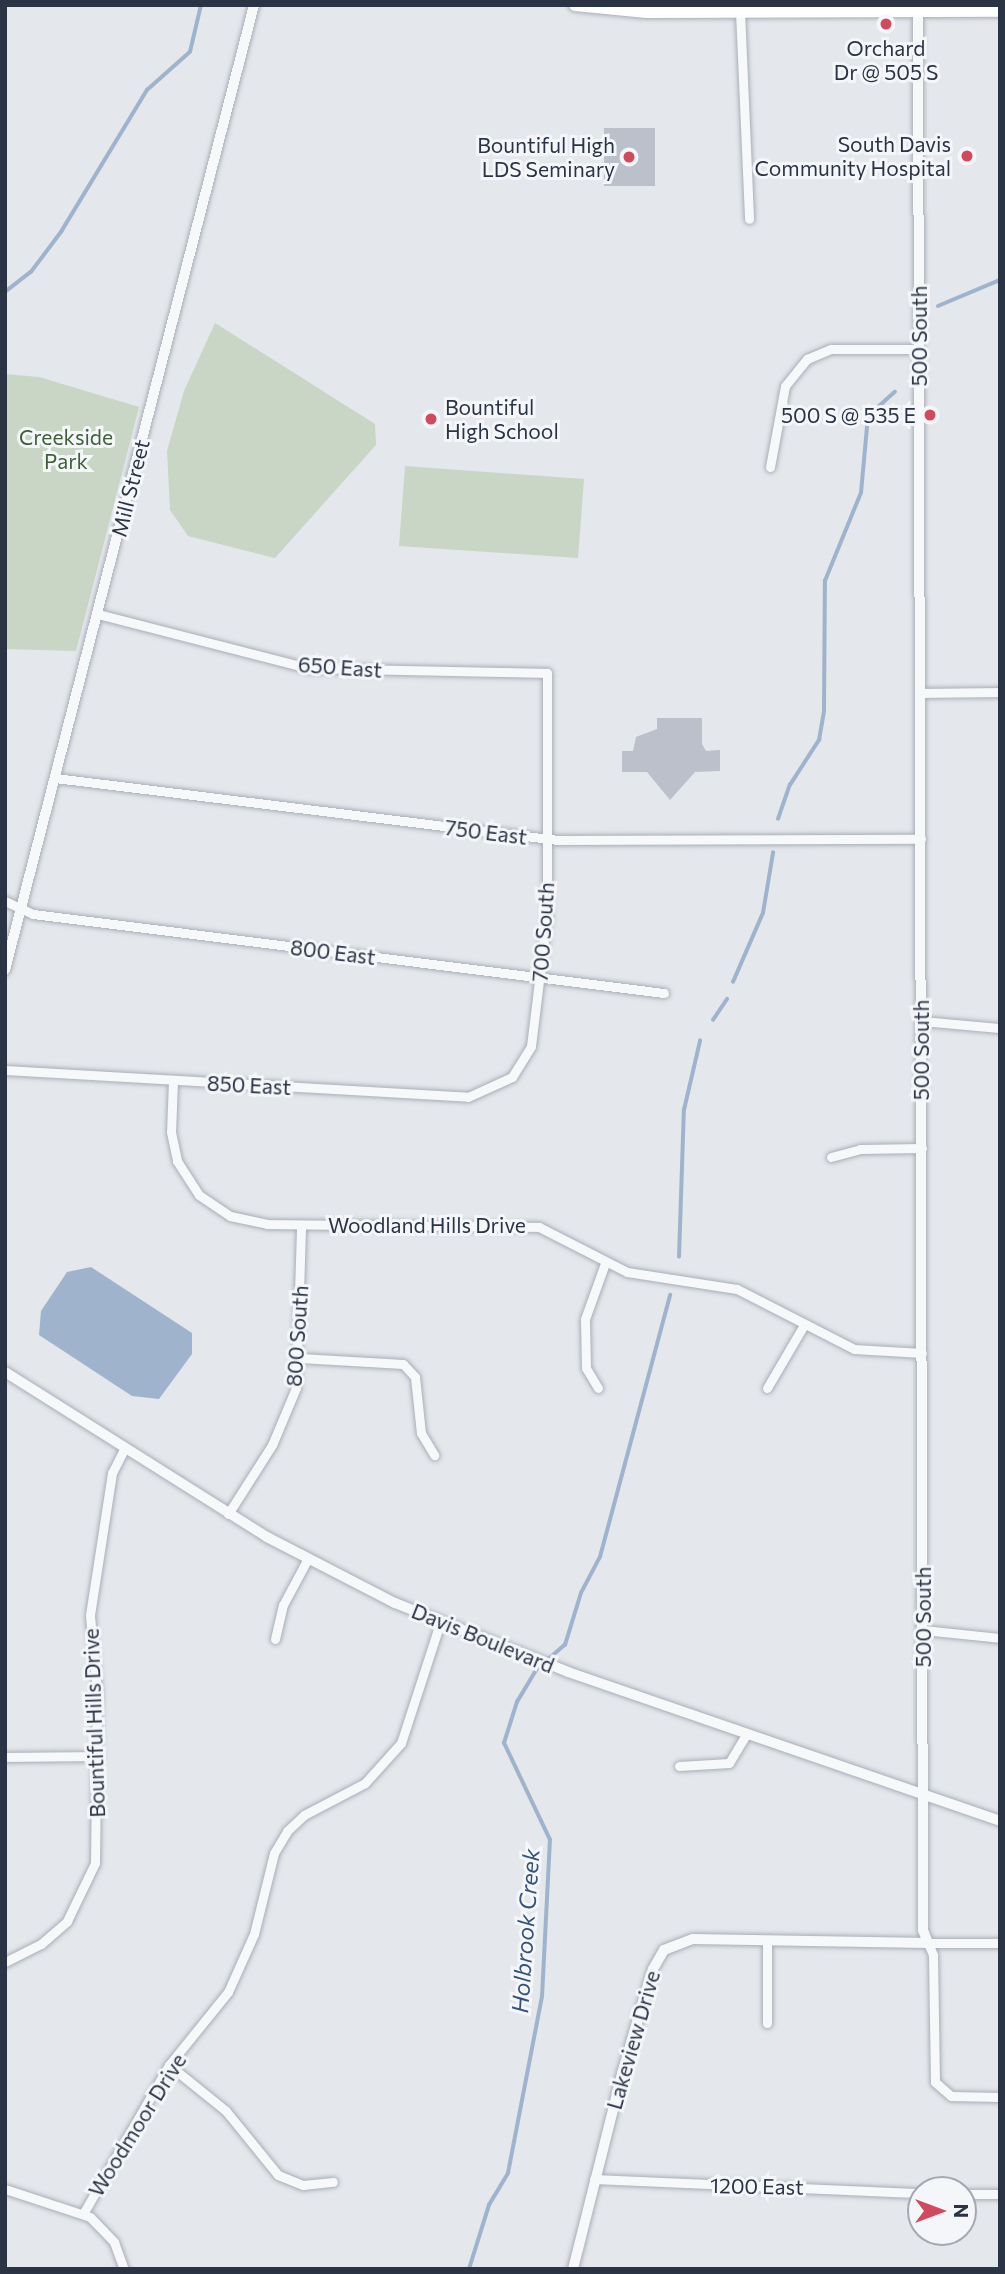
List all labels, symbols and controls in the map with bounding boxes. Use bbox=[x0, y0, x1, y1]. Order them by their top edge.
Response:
marker: Orchard Dr @ 505 S bbox=[878, 16, 894, 32]
place label: Orchard Dr @ 505 S bbox=[834, 35, 938, 85]
place label: South Davis Community Hospital bbox=[754, 131, 951, 181]
place label: Bountiful High LDS Seminary bbox=[477, 132, 615, 182]
marker: South Davis Community Hospital bbox=[957, 146, 977, 166]
marker: Bountiful High LDS Seminary bbox=[621, 149, 637, 165]
street label: 500 South bbox=[906, 286, 932, 386]
place label: Bountiful High School bbox=[445, 394, 559, 444]
place label: 500 S @ 535 E bbox=[781, 402, 916, 428]
marker: 500 S @ 535 E bbox=[922, 407, 938, 423]
marker: Bountiful High School bbox=[423, 411, 439, 427]
park label: Creekside Park bbox=[19, 424, 113, 474]
street label: Mill Street bbox=[106, 437, 154, 539]
street label: 650 East bbox=[297, 651, 383, 683]
street label: 750 East bbox=[444, 814, 528, 850]
street label: 700 South bbox=[527, 881, 559, 983]
street label: 800 East bbox=[289, 934, 377, 970]
street label: 500 South bbox=[908, 1000, 934, 1100]
street label: 850 East bbox=[206, 1070, 292, 1100]
street label: Woodland Hills Drive bbox=[328, 1212, 526, 1238]
street label: 800 South bbox=[281, 1285, 313, 1387]
street label: 500 South bbox=[910, 1567, 936, 1667]
street label: Davis Boulevard bbox=[408, 1598, 558, 1678]
street label: Bountiful Hills Drive bbox=[78, 1628, 110, 1818]
water label: Holbrook Creek bbox=[505, 1848, 545, 2014]
street label: Lakeview Drive bbox=[601, 1968, 665, 2112]
street label: Woodmoor Drive bbox=[83, 2049, 191, 2201]
street label: 1200 East bbox=[710, 2173, 804, 2199]
north arrow bbox=[907, 2176, 977, 2246]
text: N bbox=[950, 2204, 973, 2218]

